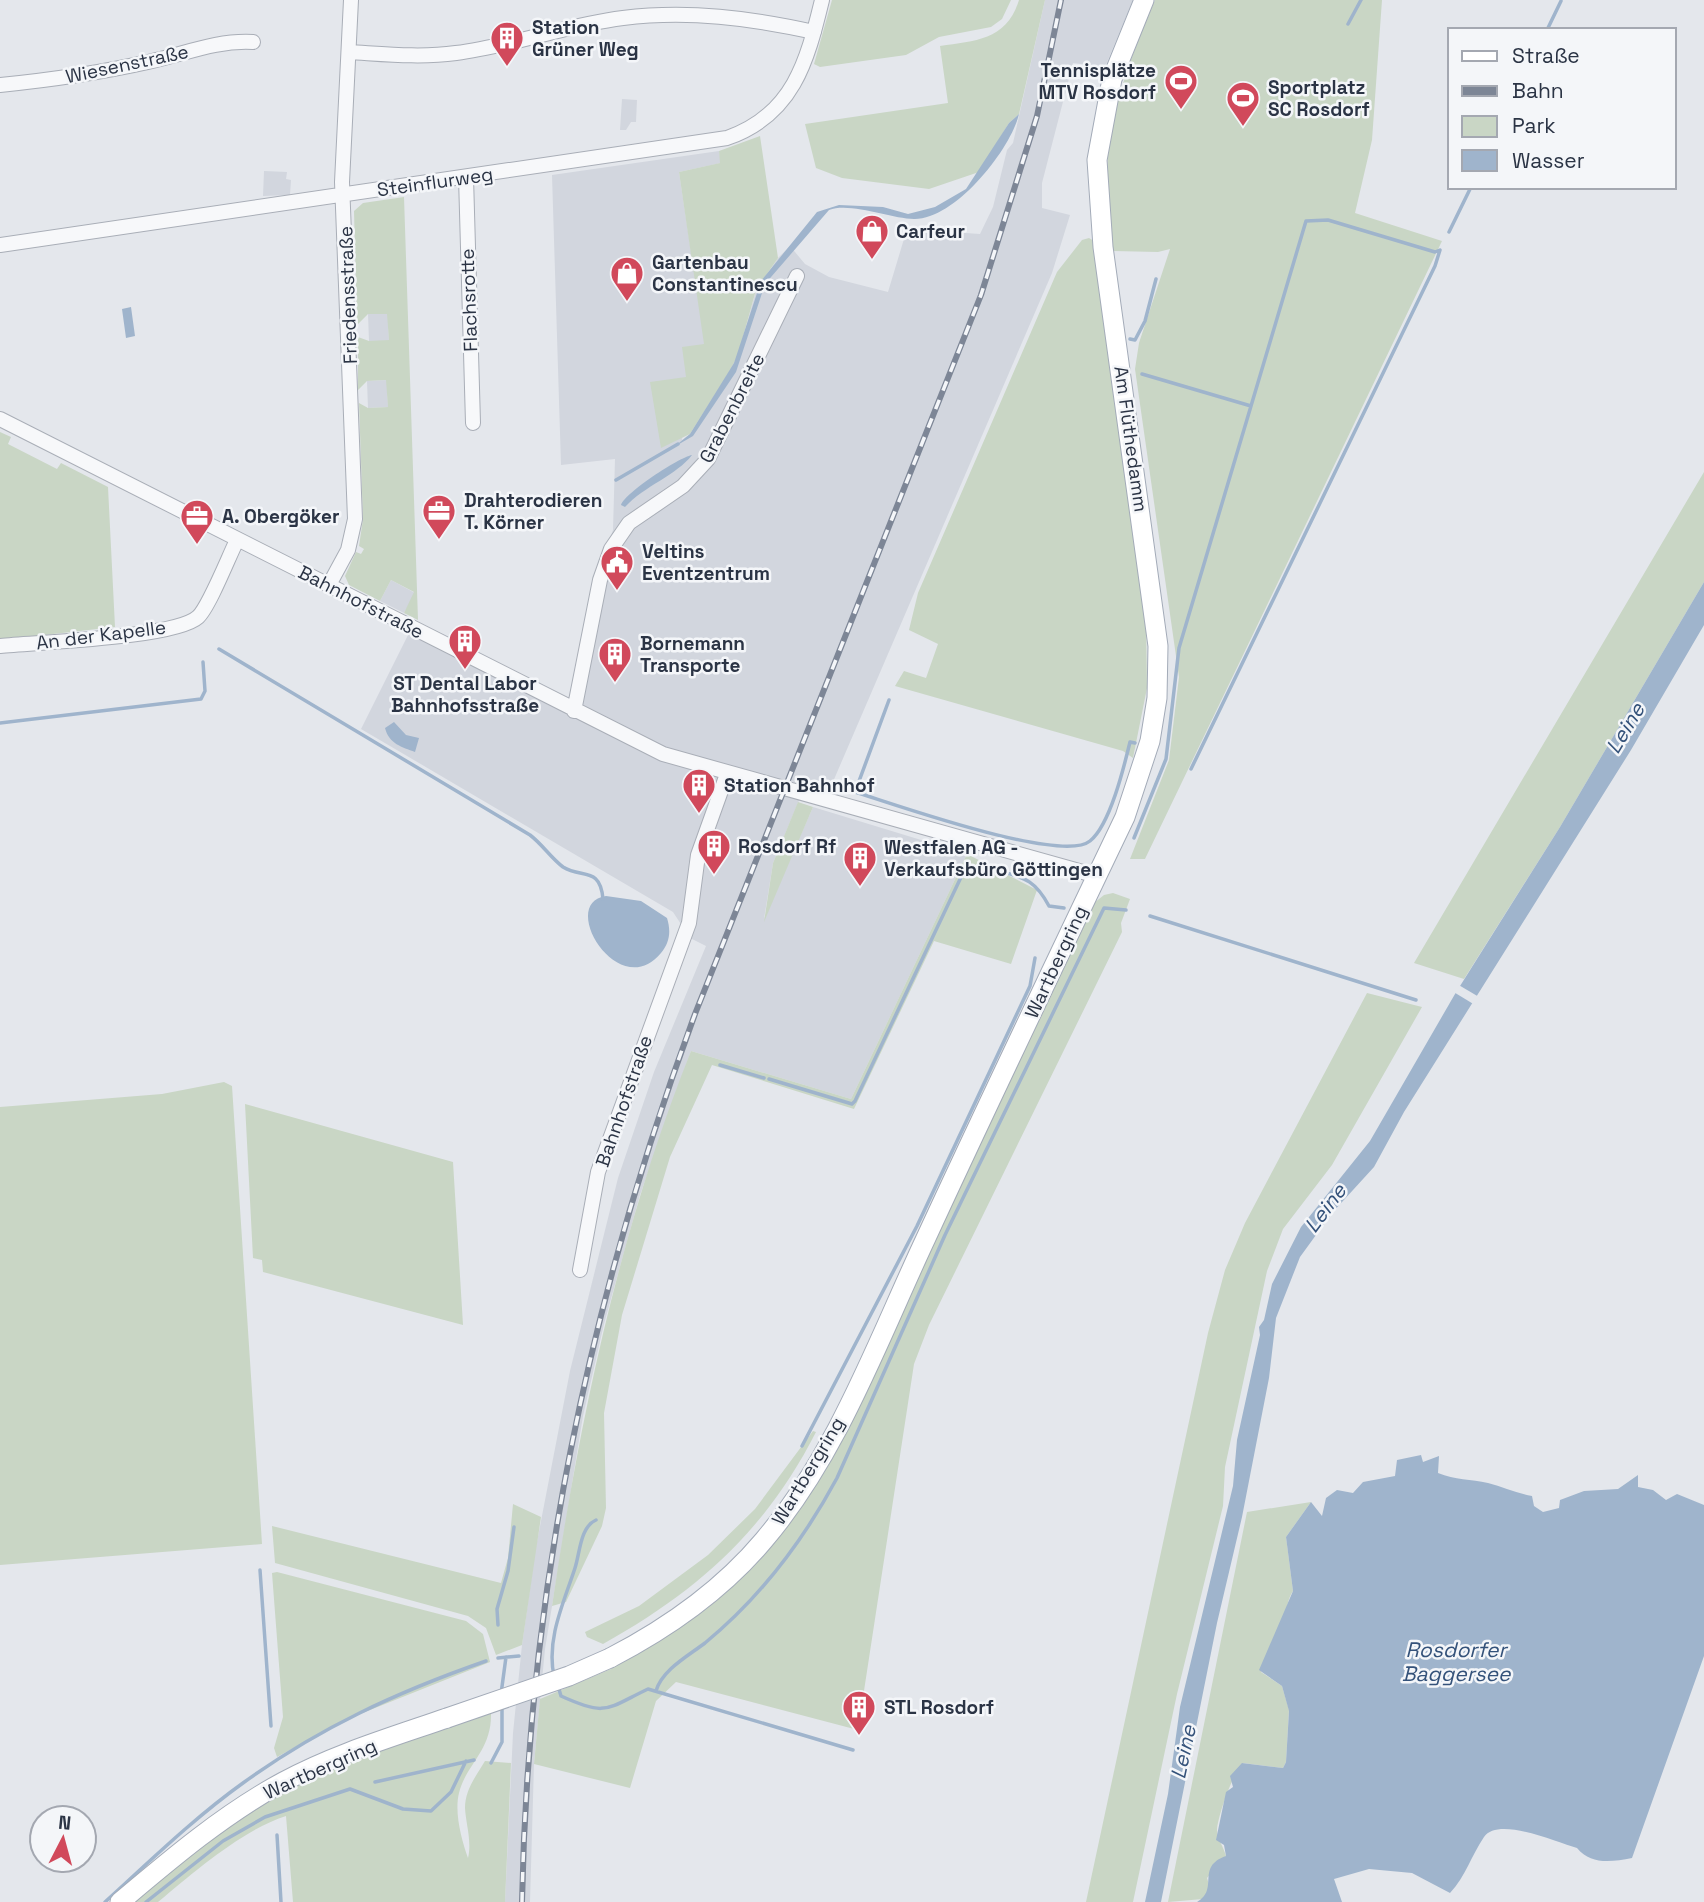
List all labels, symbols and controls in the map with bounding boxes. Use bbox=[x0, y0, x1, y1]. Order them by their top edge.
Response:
place label: Station Grüner Weg bbox=[532, 15, 639, 62]
building icon: Station Grüner Weg bbox=[488, 19, 526, 68]
legend bbox=[1448, 28, 1676, 189]
street label: Wiesenstraße bbox=[63, 39, 191, 89]
text: Straße bbox=[1512, 42, 1580, 69]
place label: Tennisplätze MTV Rosdorf bbox=[1039, 58, 1156, 105]
sports icon: Tennisplätze MTV Rosdorf bbox=[1162, 62, 1200, 111]
place label: Sportplatz SC Rosdorf bbox=[1268, 75, 1370, 122]
text: Bahn bbox=[1512, 77, 1564, 104]
sports icon: Sportplatz SC Rosdorf bbox=[1224, 79, 1262, 128]
text: Park bbox=[1512, 112, 1556, 139]
text: Wasser bbox=[1512, 147, 1585, 174]
street label: Steinflurweg bbox=[375, 161, 495, 203]
shop icon: Carfeur bbox=[853, 212, 891, 261]
place label: Carfeur bbox=[896, 219, 965, 244]
street label: Friedensstraße bbox=[333, 226, 363, 364]
street label: Flachsrotte bbox=[455, 248, 483, 352]
place label: Gartenbau Constantinescu bbox=[652, 250, 798, 297]
shop icon: Gartenbau Constantinescu bbox=[608, 254, 646, 303]
street label: Grabenbreite bbox=[694, 349, 770, 467]
street label: Am Flüthedamm bbox=[1108, 364, 1154, 514]
place label: Drahterodieren T. Körner bbox=[464, 488, 602, 535]
office icon: Drahterodieren T. Körner bbox=[420, 492, 458, 541]
office icon: A. Obergöker bbox=[178, 497, 216, 546]
place label: A. Obergöker bbox=[222, 504, 339, 529]
place label: Veltins Eventzentrum bbox=[642, 539, 770, 586]
public building icon: Veltins Eventzentrum bbox=[598, 543, 636, 592]
street label: Bahnhofstraße bbox=[294, 560, 428, 644]
street label: An der Kapelle bbox=[35, 615, 167, 655]
building icon: ST Dental Labor Bahnhofsstraße bbox=[446, 622, 484, 671]
place label: Bornemann Transporte bbox=[640, 631, 745, 678]
building icon: Bornemann Transporte bbox=[596, 635, 634, 684]
place label: ST Dental Labor Bahnhofsstraße bbox=[391, 671, 539, 718]
water label: Leine bbox=[1599, 696, 1651, 758]
building icon: Station Bahnhof bbox=[680, 766, 718, 815]
place label: Station Bahnhof bbox=[724, 773, 875, 798]
building icon: Rosdorf Rf bbox=[695, 827, 733, 876]
place label: Rosdorf Rf bbox=[738, 834, 836, 859]
place label: Westfalen AG - Verkaufsbüro Göttingen bbox=[884, 835, 1103, 882]
building icon: Westfalen AG - Verkaufsbüro Göttingen bbox=[841, 839, 879, 888]
street label: Wartbergring bbox=[1019, 902, 1093, 1022]
street label: Bahnhofstraße bbox=[590, 1032, 658, 1170]
water label: Leine bbox=[1298, 1177, 1353, 1238]
street label: Wartbergring bbox=[766, 1413, 850, 1529]
water label: Rosdorfer Baggersee bbox=[1402, 1636, 1512, 1687]
building icon: STL Rosdorf bbox=[840, 1688, 878, 1737]
place label: STL Rosdorf bbox=[884, 1695, 994, 1720]
water label: Leine bbox=[1164, 1721, 1202, 1781]
street label: Wartbergring bbox=[259, 1733, 381, 1805]
north arrow bbox=[28, 1804, 98, 1874]
text: N bbox=[57, 1809, 72, 1836]

